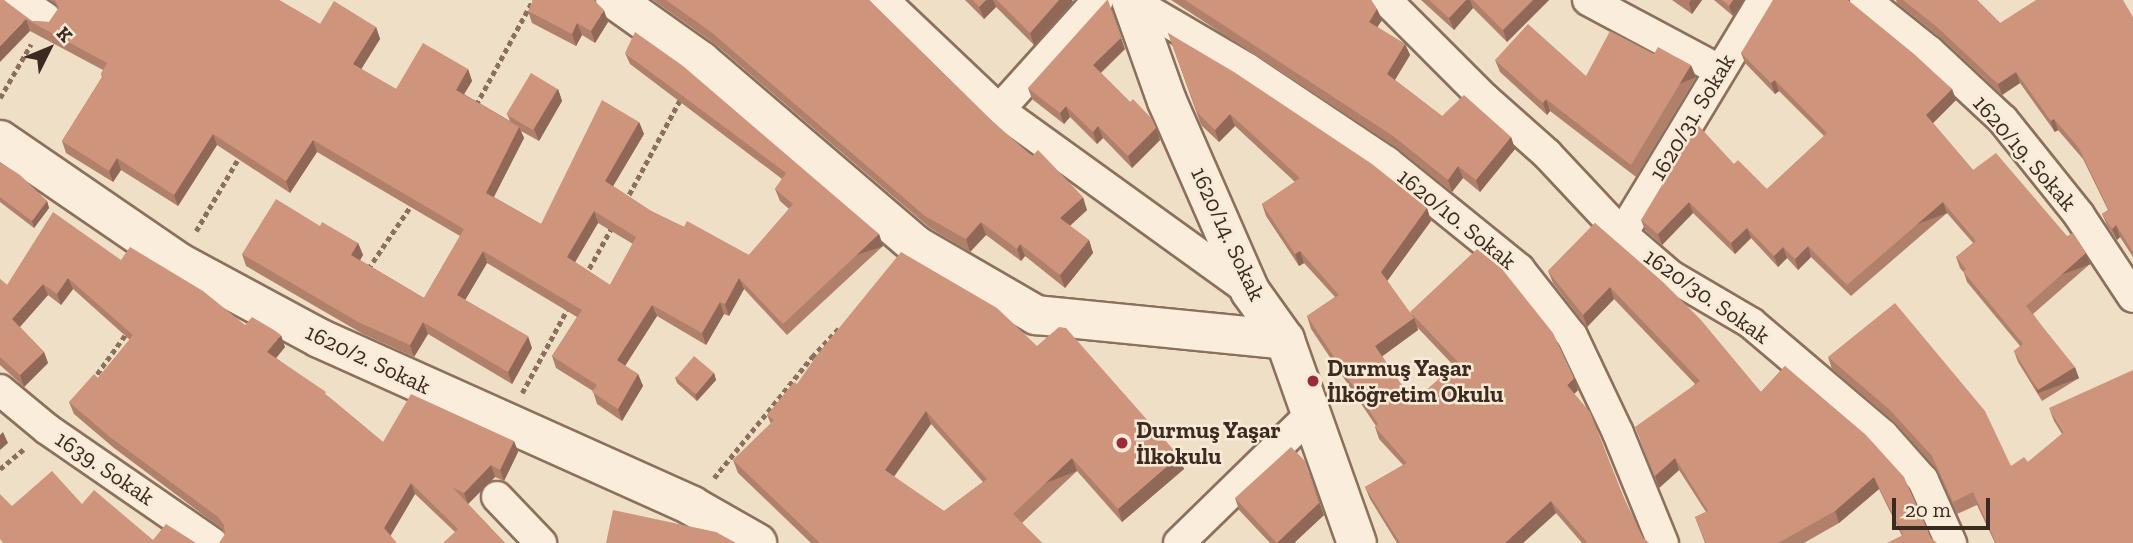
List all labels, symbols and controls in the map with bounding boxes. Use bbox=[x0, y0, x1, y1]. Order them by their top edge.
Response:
north arrow bbox=[14, 14, 84, 84]
text: K bbox=[52, 22, 78, 47]
street label: 1620/31. Sokak bbox=[1643, 49, 1741, 185]
street label: 1620/19. Sokak bbox=[1967, 90, 2083, 216]
street label: 1620/14. Sokak bbox=[1185, 163, 1271, 305]
street label: 1620/10. Sokak bbox=[1392, 163, 1522, 275]
street label: 1620/30. Sokak bbox=[1639, 243, 1775, 349]
street label: 1620/2. Sokak bbox=[301, 318, 435, 400]
place label: Durmuş Yaşar İlköğretim Okulu bbox=[1327, 354, 1503, 408]
marker: Durmuş Yaşar İlköğretim Okulu bbox=[1305, 373, 1321, 389]
place label: Durmuş Yaşar İlkokulu bbox=[1136, 416, 1281, 470]
street label: 1639. Sokak bbox=[50, 425, 160, 511]
marker: Durmuş Yaşar İlkokulu bbox=[1114, 435, 1130, 451]
scale bar bbox=[1895, 484, 1993, 528]
text: 20 m bbox=[1905, 497, 1951, 522]

